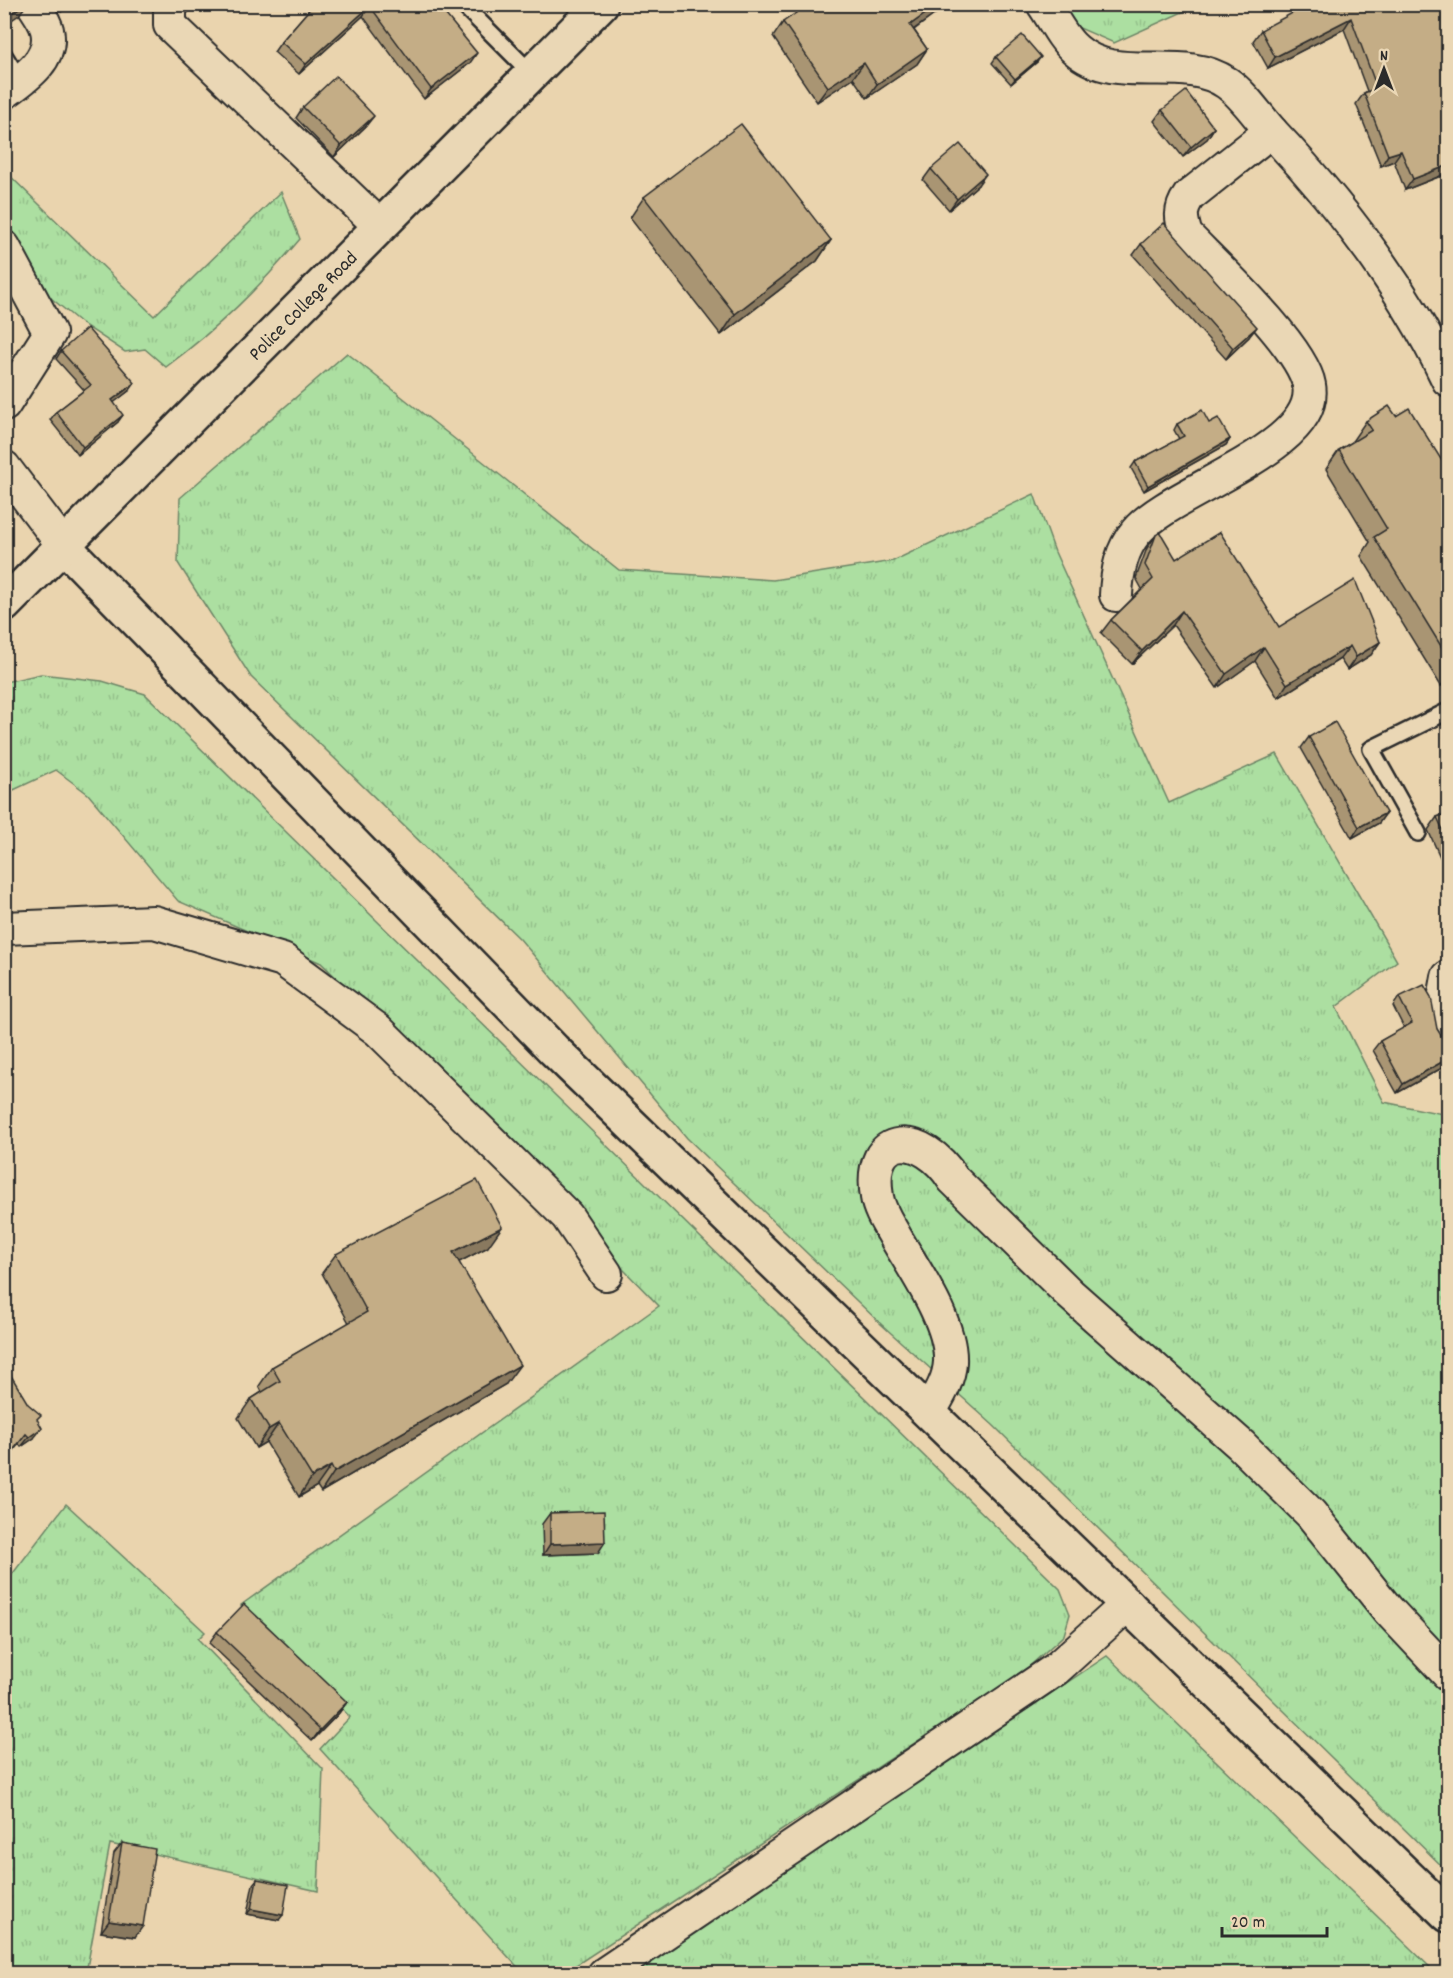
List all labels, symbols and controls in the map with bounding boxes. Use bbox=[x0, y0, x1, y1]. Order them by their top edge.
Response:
north arrow bbox=[1354, 39, 1414, 99]
text: N bbox=[1380, 45, 1388, 68]
street label: Police College Road bbox=[243, 246, 365, 368]
scale bar bbox=[1222, 1900, 1327, 1938]
text: 20 m bbox=[1231, 1911, 1265, 1936]

